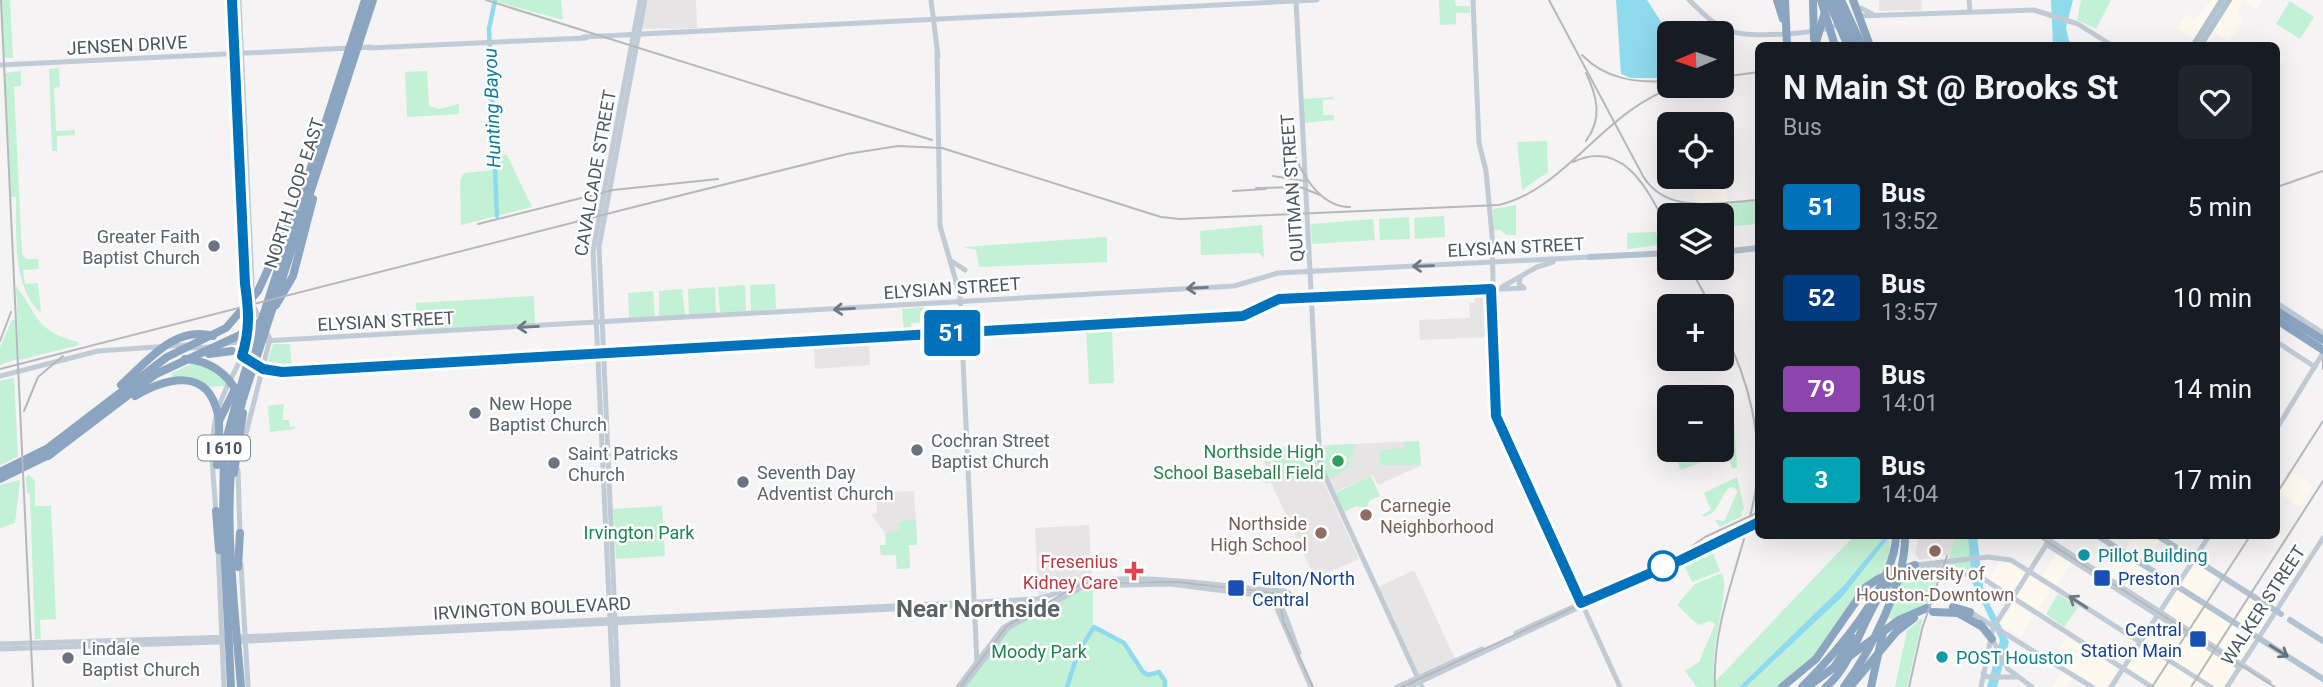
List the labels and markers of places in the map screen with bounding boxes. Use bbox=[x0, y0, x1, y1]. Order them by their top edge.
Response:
place label: Greater Faith Baptist Church bbox=[82, 226, 200, 268]
marker: Greater Faith Baptist Church bbox=[206, 238, 222, 254]
place label: New Hope Baptist Church bbox=[489, 393, 607, 435]
marker: New Hope Baptist Church bbox=[467, 405, 483, 421]
place label: Cochran Street Baptist Church bbox=[931, 430, 1050, 472]
place label: Northside High School Baseball Field bbox=[1153, 441, 1324, 483]
marker: Cochran Street Baptist Church bbox=[909, 442, 925, 458]
place label: Saint Patricks Church bbox=[568, 443, 678, 485]
marker: Northside High School Baseball Field bbox=[1330, 453, 1346, 469]
marker: Saint Patricks Church bbox=[546, 455, 562, 471]
place label: Seventh Day Adventist Church bbox=[757, 462, 894, 504]
marker: Seventh Day Adventist Church bbox=[735, 474, 751, 490]
place label: Carnegie Neighborhood bbox=[1380, 495, 1494, 537]
marker: Carnegie Neighborhood bbox=[1358, 507, 1374, 523]
place label: Northside High School bbox=[1210, 513, 1307, 555]
marker: Northside High School bbox=[1313, 525, 1329, 541]
marker: University of Houston-Downtown bbox=[1927, 543, 1943, 559]
place label: Pillot Building bbox=[2098, 545, 2208, 566]
marker: Pillot Building bbox=[2076, 547, 2092, 563]
place label: Fresenius Kidney Care bbox=[1023, 551, 1118, 593]
unlabelled marker bbox=[1648, 551, 1678, 581]
marker: Fresenius Kidney Care bbox=[1124, 561, 1144, 581]
place label: University of Houston-Downtown bbox=[1856, 563, 2014, 605]
place label: Fulton/North Central bbox=[1252, 568, 1355, 610]
marker: Preston bbox=[2092, 568, 2112, 588]
place label: Preston bbox=[2118, 568, 2180, 589]
marker: Fulton/North Central bbox=[1226, 578, 1246, 598]
place label: Central Station Main bbox=[2081, 619, 2182, 661]
marker: Central Station Main bbox=[2188, 629, 2208, 649]
place label: Lindale Baptist Church bbox=[82, 638, 200, 680]
place label: POST Houston bbox=[1956, 647, 2074, 668]
marker: POST Houston bbox=[1934, 649, 1950, 665]
marker: Lindale Baptist Church bbox=[60, 650, 76, 666]

